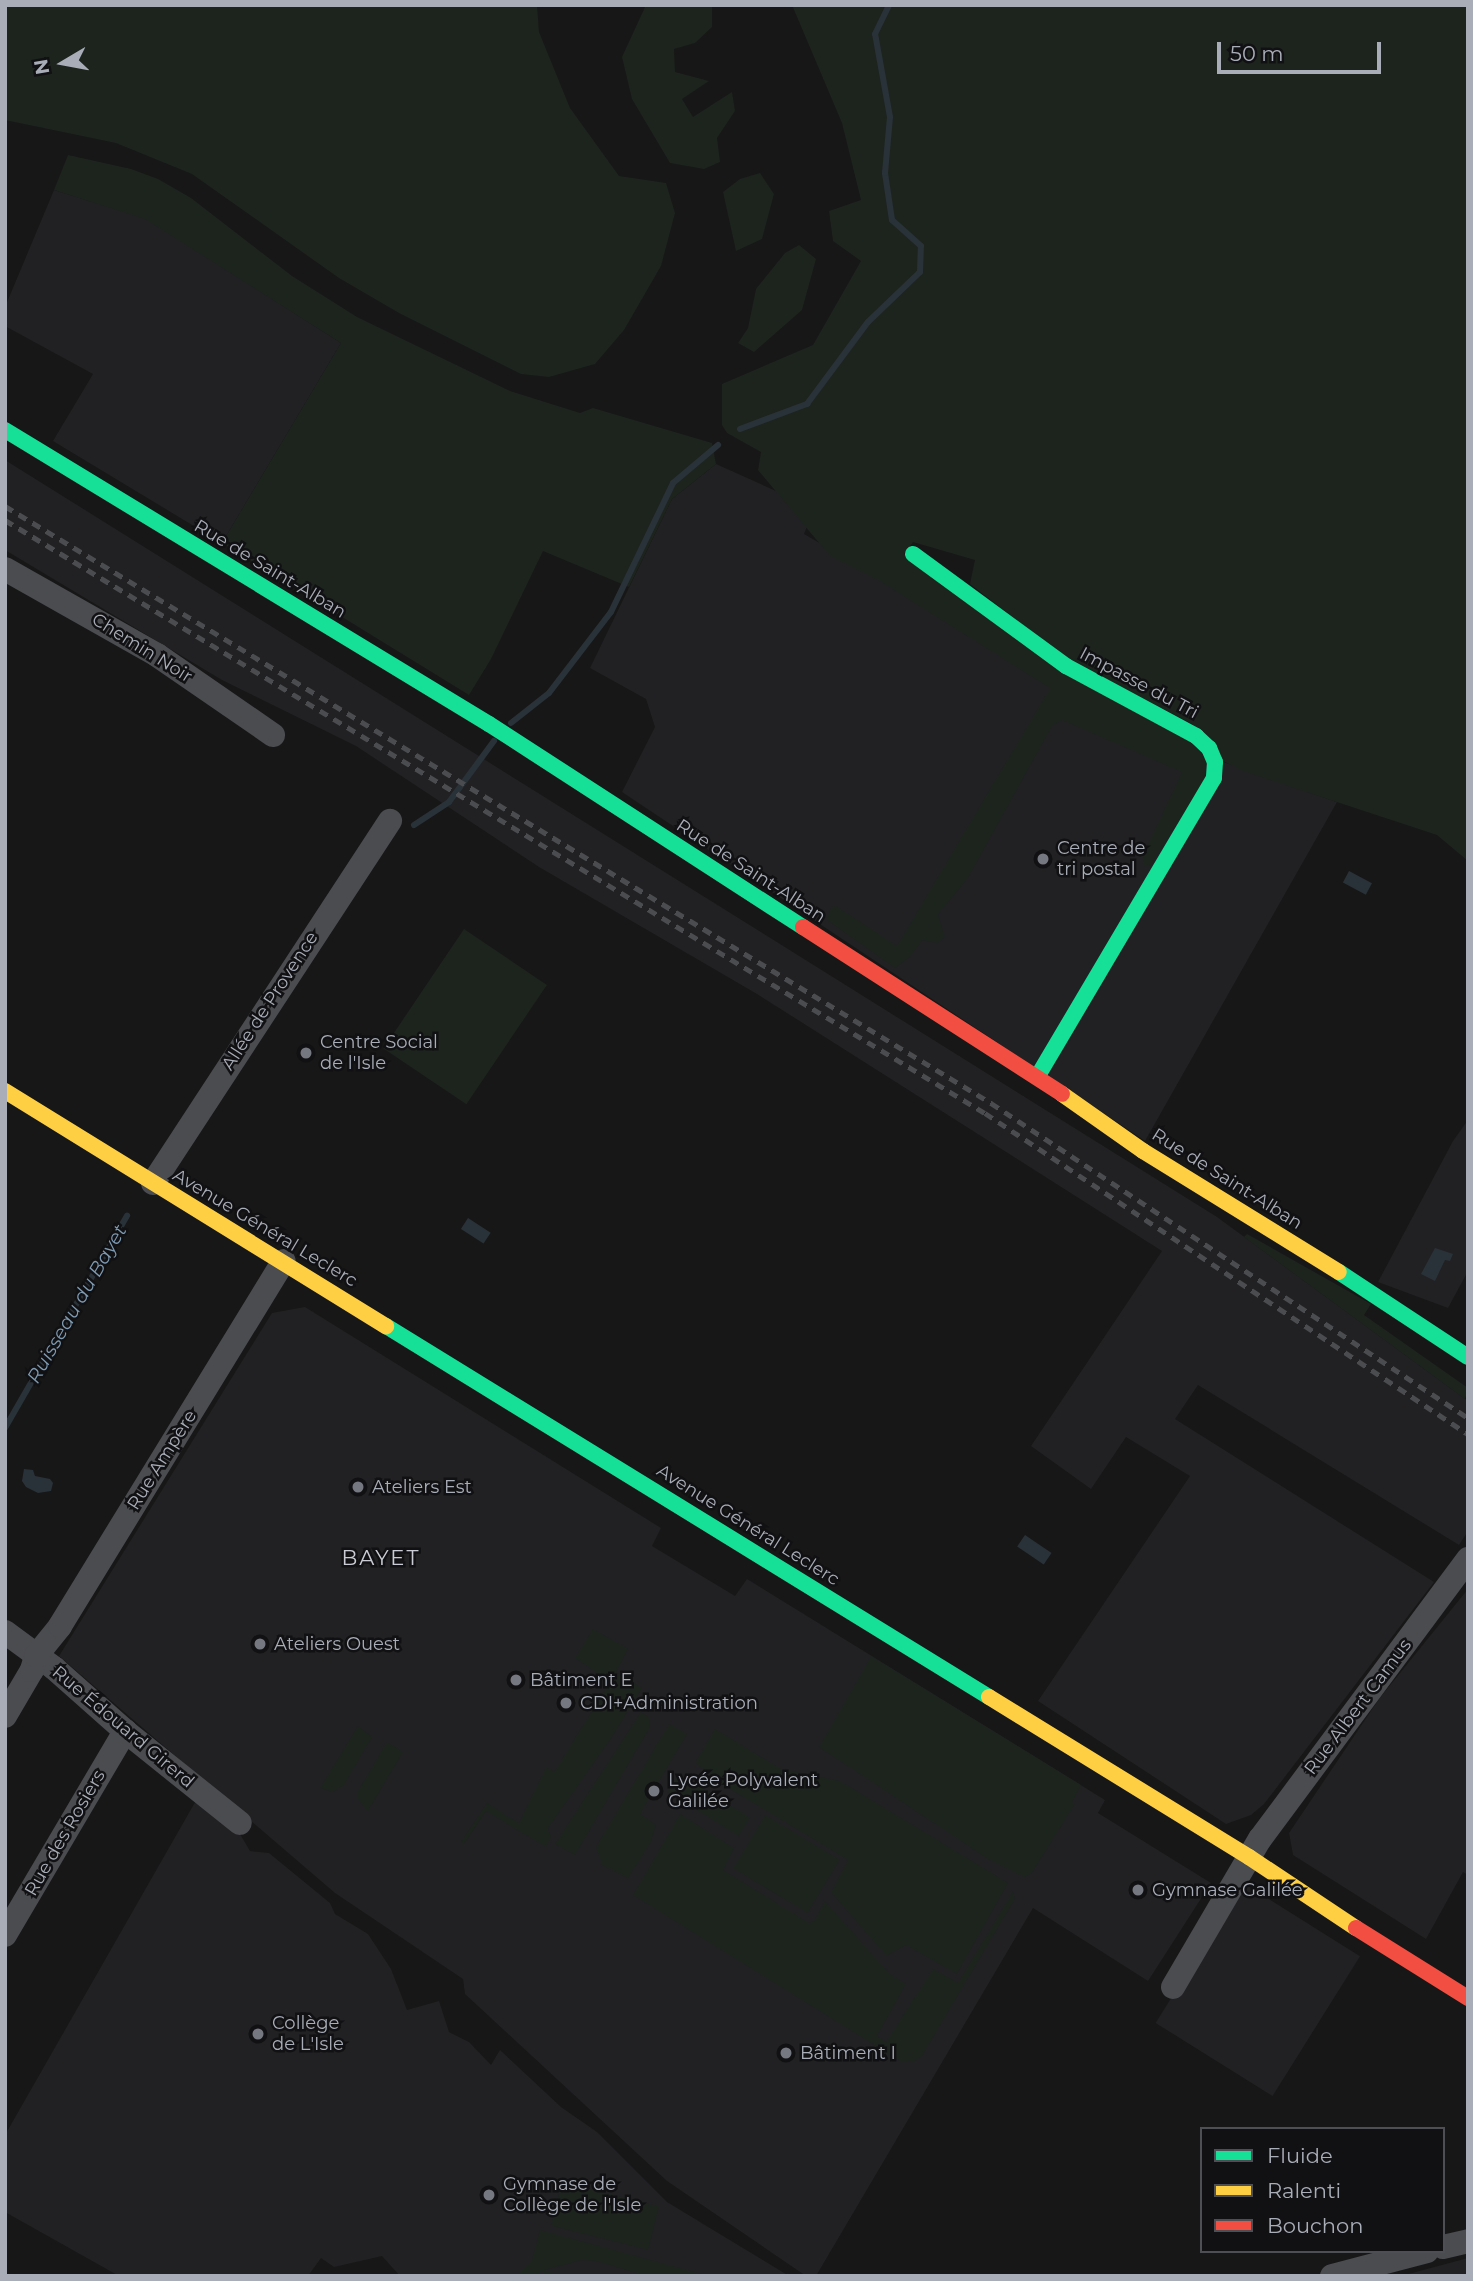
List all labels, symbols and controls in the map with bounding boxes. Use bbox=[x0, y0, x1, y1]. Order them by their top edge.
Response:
north arrow bbox=[28, 28, 98, 98]
scale bar bbox=[1221, 28, 1386, 72]
text: 50 m bbox=[1230, 41, 1284, 66]
text: N bbox=[29, 57, 54, 76]
street label: Rue de Saint-Alban bbox=[190, 515, 350, 623]
street label: Chemin Noir bbox=[88, 608, 196, 688]
street label: Impasse du Tri bbox=[1076, 643, 1202, 723]
street label: Rue de Saint-Alban bbox=[672, 815, 830, 927]
place label: Centre de tri postal bbox=[1057, 838, 1145, 880]
marker: Centre de tri postal bbox=[1035, 851, 1051, 867]
street label: Allée de Provence bbox=[217, 928, 323, 1074]
place label: Centre Social de l'Isle bbox=[320, 1032, 438, 1074]
marker: Centre Social de l'Isle bbox=[298, 1045, 314, 1061]
street label: Rue de Saint-Alban bbox=[1148, 1124, 1306, 1234]
street label: Avenue Général Leclerc bbox=[169, 1164, 361, 1292]
water label: Ruisseau du Bayet bbox=[22, 1221, 132, 1387]
street label: Rue Ampère bbox=[123, 1406, 201, 1514]
street label: Avenue Général Leclerc bbox=[653, 1460, 843, 1590]
place label: Ateliers Est bbox=[372, 1476, 472, 1498]
marker: Ateliers Est bbox=[350, 1479, 366, 1495]
district label: BAYET bbox=[342, 1545, 420, 1571]
place label: Ateliers Ouest bbox=[274, 1633, 400, 1655]
street label: Rue Albert Camus bbox=[1300, 1635, 1416, 1779]
marker: Ateliers Ouest bbox=[252, 1636, 268, 1652]
street label: Rue Édouard Girerd bbox=[48, 1661, 198, 1793]
place label: Bâtiment E bbox=[530, 1669, 633, 1691]
marker: Bâtiment E bbox=[508, 1672, 524, 1688]
place label: CDI+Administration bbox=[580, 1692, 758, 1714]
marker: CDI+Administration bbox=[558, 1695, 574, 1711]
street label: Rue des Rosiers bbox=[20, 1766, 110, 1900]
place label: Lycée Polyvalent Galilée bbox=[668, 1770, 818, 1812]
marker: Lycée Polyvalent Galilée bbox=[646, 1783, 662, 1799]
place label: Gymnase Galilée bbox=[1152, 1879, 1303, 1901]
marker: Gymnase Galilée bbox=[1130, 1882, 1146, 1898]
place label: Collège de L'Isle bbox=[272, 2013, 344, 2056]
marker: Collège de L'Isle bbox=[250, 2026, 266, 2042]
place label: Bâtiment I bbox=[800, 2042, 896, 2064]
marker: Bâtiment I bbox=[778, 2045, 794, 2061]
legend bbox=[1200, 2127, 1445, 2253]
text: Fluide bbox=[1267, 2143, 1333, 2168]
place label: Gymnase de Collège de l'Isle bbox=[503, 2174, 641, 2216]
text: Ralenti bbox=[1267, 2178, 1341, 2203]
marker: Gymnase de Collège de l'Isle bbox=[481, 2187, 497, 2203]
text: Bouchon bbox=[1267, 2213, 1363, 2238]

